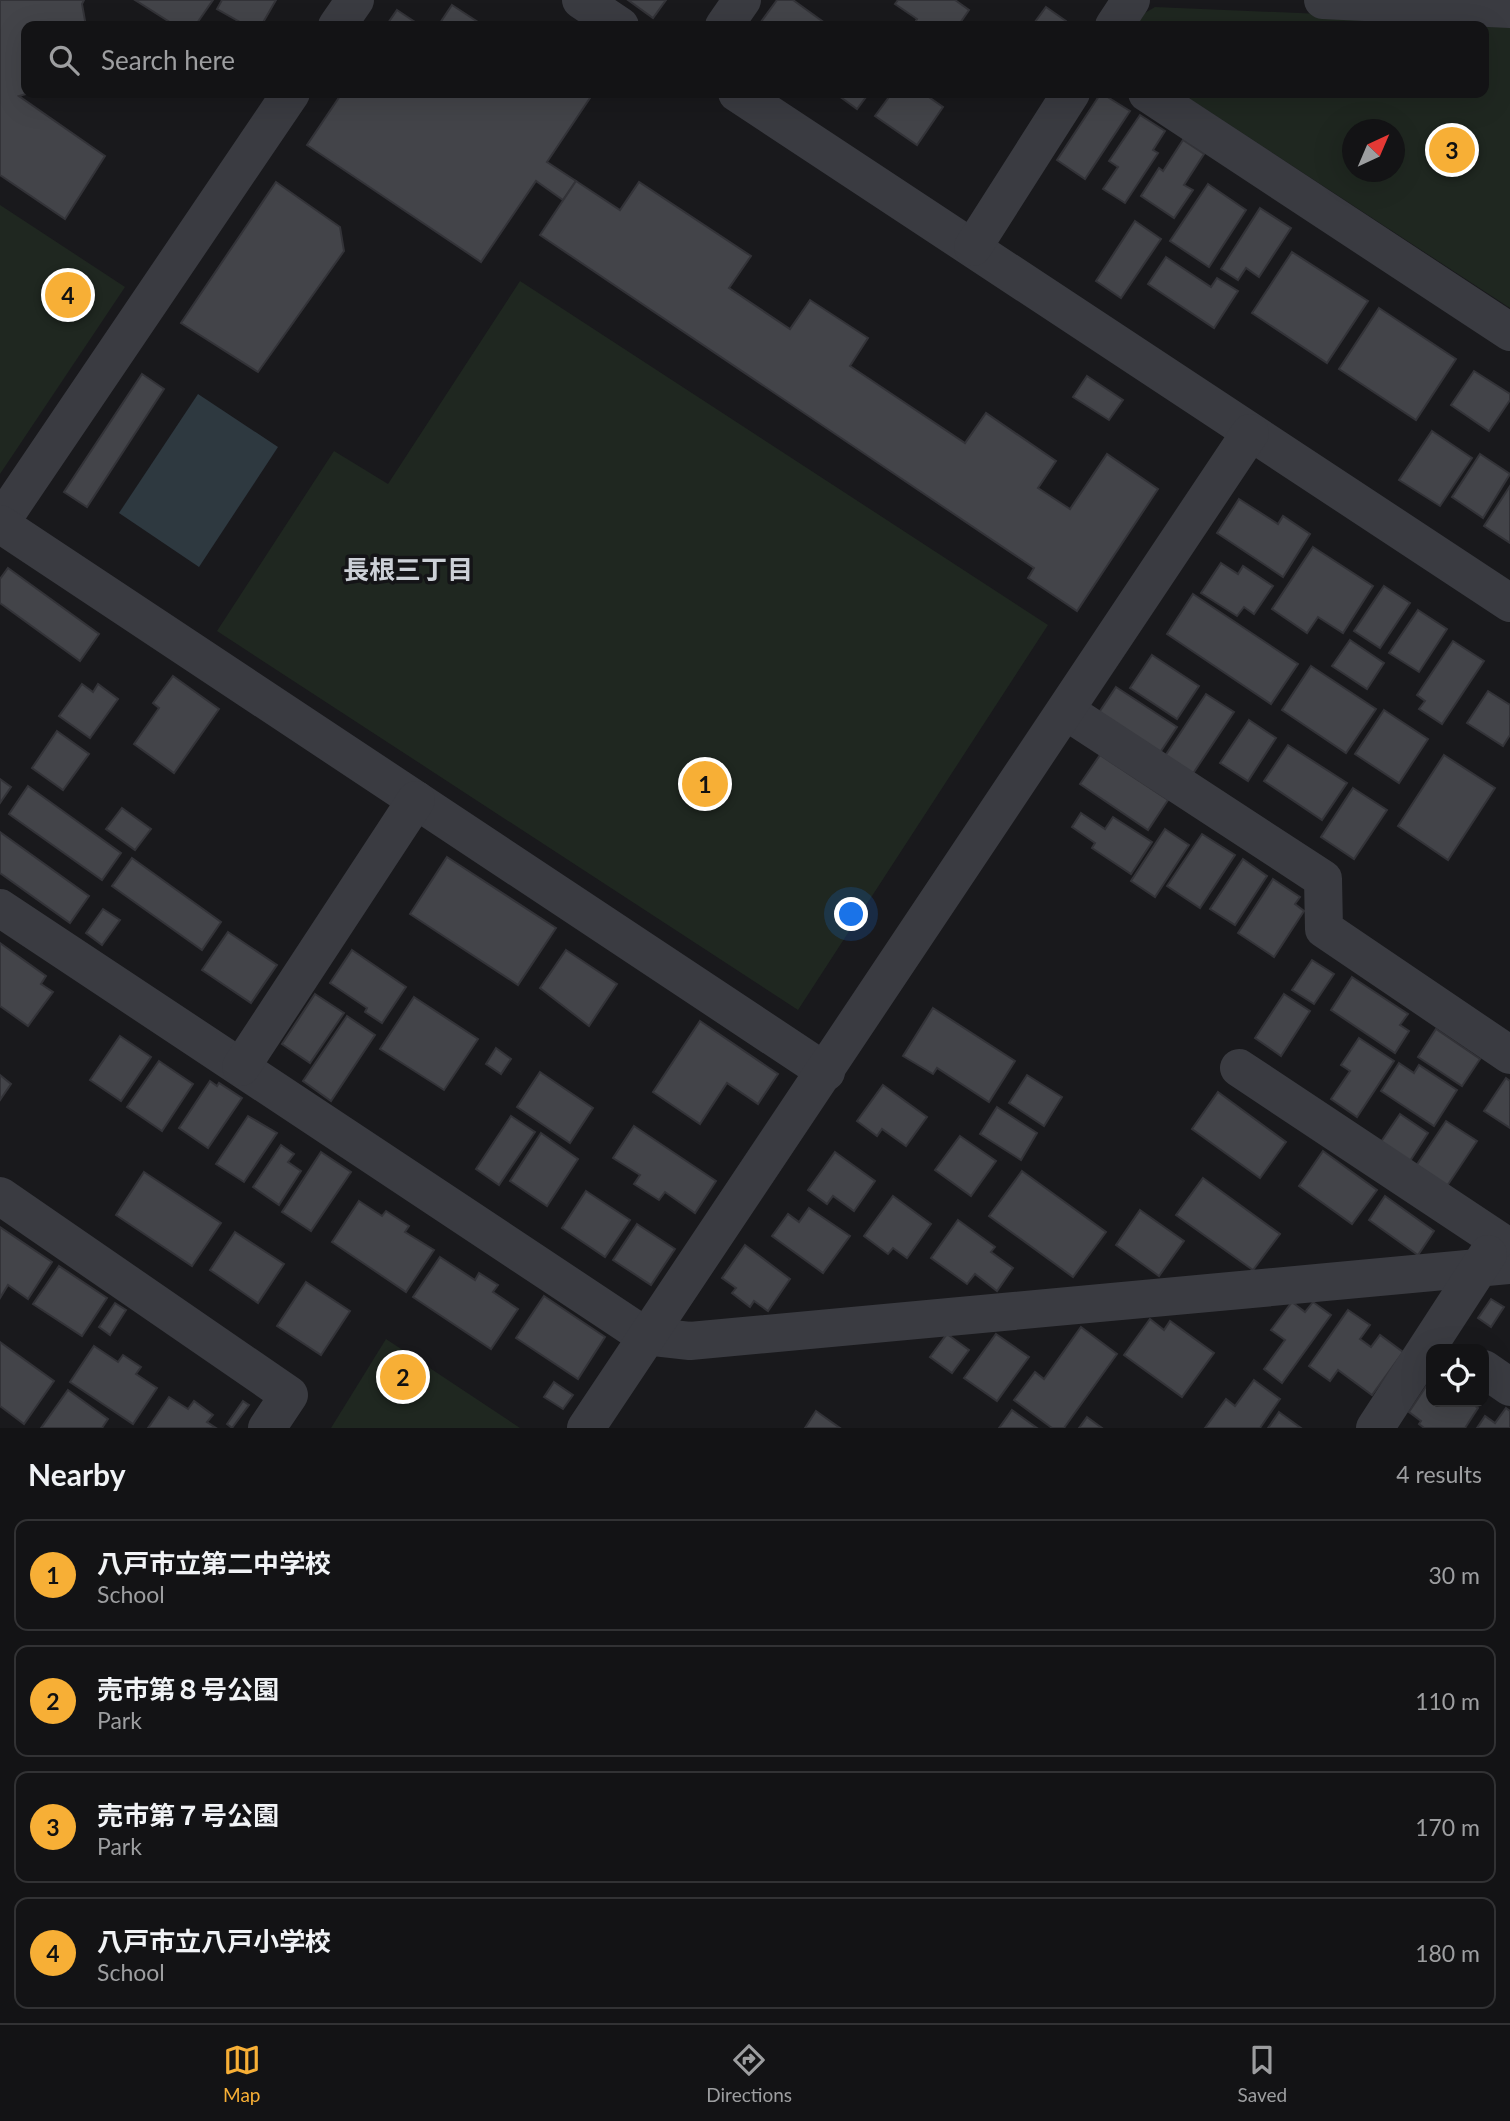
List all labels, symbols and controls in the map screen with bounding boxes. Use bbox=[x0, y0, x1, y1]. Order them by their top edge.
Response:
search box bbox=[21, 21, 1489, 98]
icon: search bbox=[45, 41, 83, 79]
text: Search here bbox=[101, 44, 235, 76]
north arrow bbox=[1342, 119, 1405, 182]
pin: 3 bbox=[1429, 124, 1475, 176]
pin: 4 bbox=[45, 269, 91, 321]
district label: 長根三丁目 bbox=[343, 553, 473, 585]
pin: 1 bbox=[682, 758, 728, 810]
your location bbox=[834, 897, 868, 931]
map controls bbox=[1426, 1344, 1489, 1407]
button: locate bbox=[1426, 1344, 1489, 1407]
pin: 2 bbox=[380, 1351, 426, 1403]
text: Nearby bbox=[28, 1456, 126, 1492]
text: 4 results bbox=[1396, 1460, 1482, 1488]
text: 八戸市立第二中学校 bbox=[97, 1547, 331, 1579]
text: 1 bbox=[46, 1561, 60, 1589]
text: 30 m bbox=[1429, 1561, 1480, 1589]
text: School bbox=[97, 1580, 165, 1608]
text: 売市第８号公園 bbox=[97, 1673, 279, 1705]
text: 2 bbox=[46, 1687, 60, 1715]
text: 110 m bbox=[1415, 1687, 1480, 1715]
text: Park bbox=[97, 1706, 142, 1734]
text: 売市第７号公園 bbox=[97, 1799, 279, 1831]
text: 3 bbox=[46, 1813, 60, 1841]
text: 170 m bbox=[1415, 1813, 1480, 1841]
text: Park bbox=[97, 1832, 142, 1860]
text: 八戸市立八戸小学校 bbox=[97, 1925, 331, 1957]
text: 4 bbox=[46, 1939, 60, 1967]
text: 180 m bbox=[1415, 1939, 1480, 1967]
text: School bbox=[97, 1958, 165, 1986]
tab: Map bbox=[223, 2041, 261, 2106]
tab: Directions bbox=[706, 2041, 792, 2106]
tab: Saved bbox=[1238, 2041, 1287, 2106]

